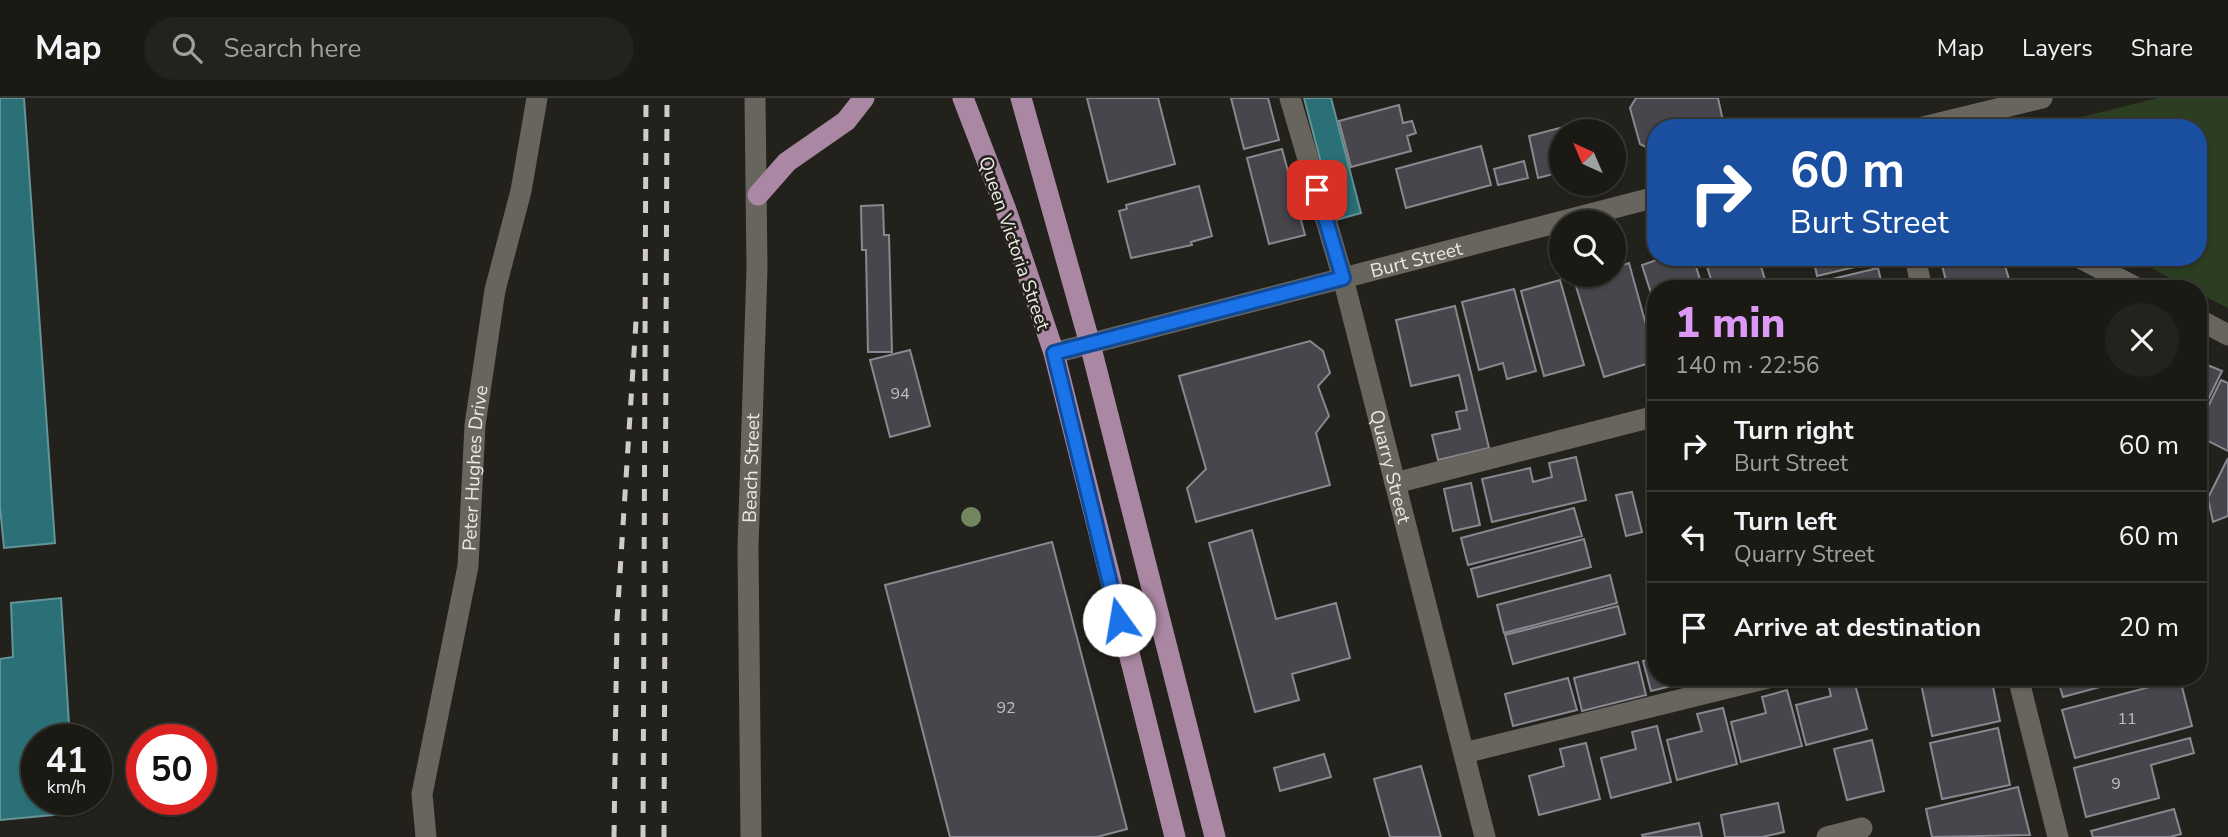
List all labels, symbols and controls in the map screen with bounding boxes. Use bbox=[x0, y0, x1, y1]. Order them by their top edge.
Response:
search box bbox=[144, 17, 634, 80]
text: Map bbox=[35, 26, 102, 71]
icon: search bbox=[168, 29, 206, 67]
text: Search here bbox=[224, 31, 361, 66]
text: Map bbox=[1937, 32, 1984, 64]
text: Layers bbox=[2022, 32, 2093, 64]
text: Share bbox=[2131, 32, 2193, 64]
north arrow bbox=[1549, 119, 1626, 196]
map controls bbox=[1549, 119, 1626, 287]
text: 60 m bbox=[1790, 137, 1905, 204]
icon: right bbox=[1675, 147, 1766, 238]
street label: Queen Victoria Street bbox=[972, 153, 1056, 334]
pin bbox=[1287, 160, 1347, 220]
icon: arrive bbox=[1298, 171, 1336, 209]
text: Burt Street bbox=[1790, 201, 1949, 244]
button: search bbox=[1549, 210, 1626, 287]
street label: Burt Street bbox=[1367, 236, 1466, 285]
text: 1 min bbox=[1675, 295, 1785, 352]
button: close bbox=[2105, 303, 2179, 377]
text: 140 m · 22:56 bbox=[1675, 350, 1820, 381]
street label: Peter Hughes Drive bbox=[457, 383, 495, 552]
house number: 94 bbox=[890, 383, 910, 405]
street label: Quarry Street bbox=[1363, 407, 1417, 526]
street label: Beach Street bbox=[737, 413, 766, 523]
text: Turn right bbox=[1734, 413, 1853, 448]
icon: right bbox=[1675, 427, 1713, 465]
text: 60 m bbox=[2119, 428, 2179, 463]
text: Burt Street bbox=[1734, 448, 1848, 479]
text: Turn left bbox=[1734, 504, 1837, 539]
icon: left bbox=[1675, 518, 1713, 556]
text: 60 m bbox=[2119, 519, 2179, 554]
text: Quarry Street bbox=[1734, 539, 1874, 570]
position arrow bbox=[1082, 583, 1156, 657]
icon: arrive bbox=[1675, 609, 1713, 647]
text: Arrive at destination bbox=[1734, 610, 1981, 645]
text: 20 m bbox=[2119, 610, 2179, 645]
house number: 92 bbox=[996, 697, 1016, 719]
house number: 11 bbox=[2117, 708, 2137, 730]
speed limit sign: 50 bbox=[126, 724, 217, 815]
text: 41 bbox=[45, 737, 88, 784]
house number: 9 bbox=[2111, 773, 2121, 795]
text: km/h bbox=[47, 775, 86, 799]

